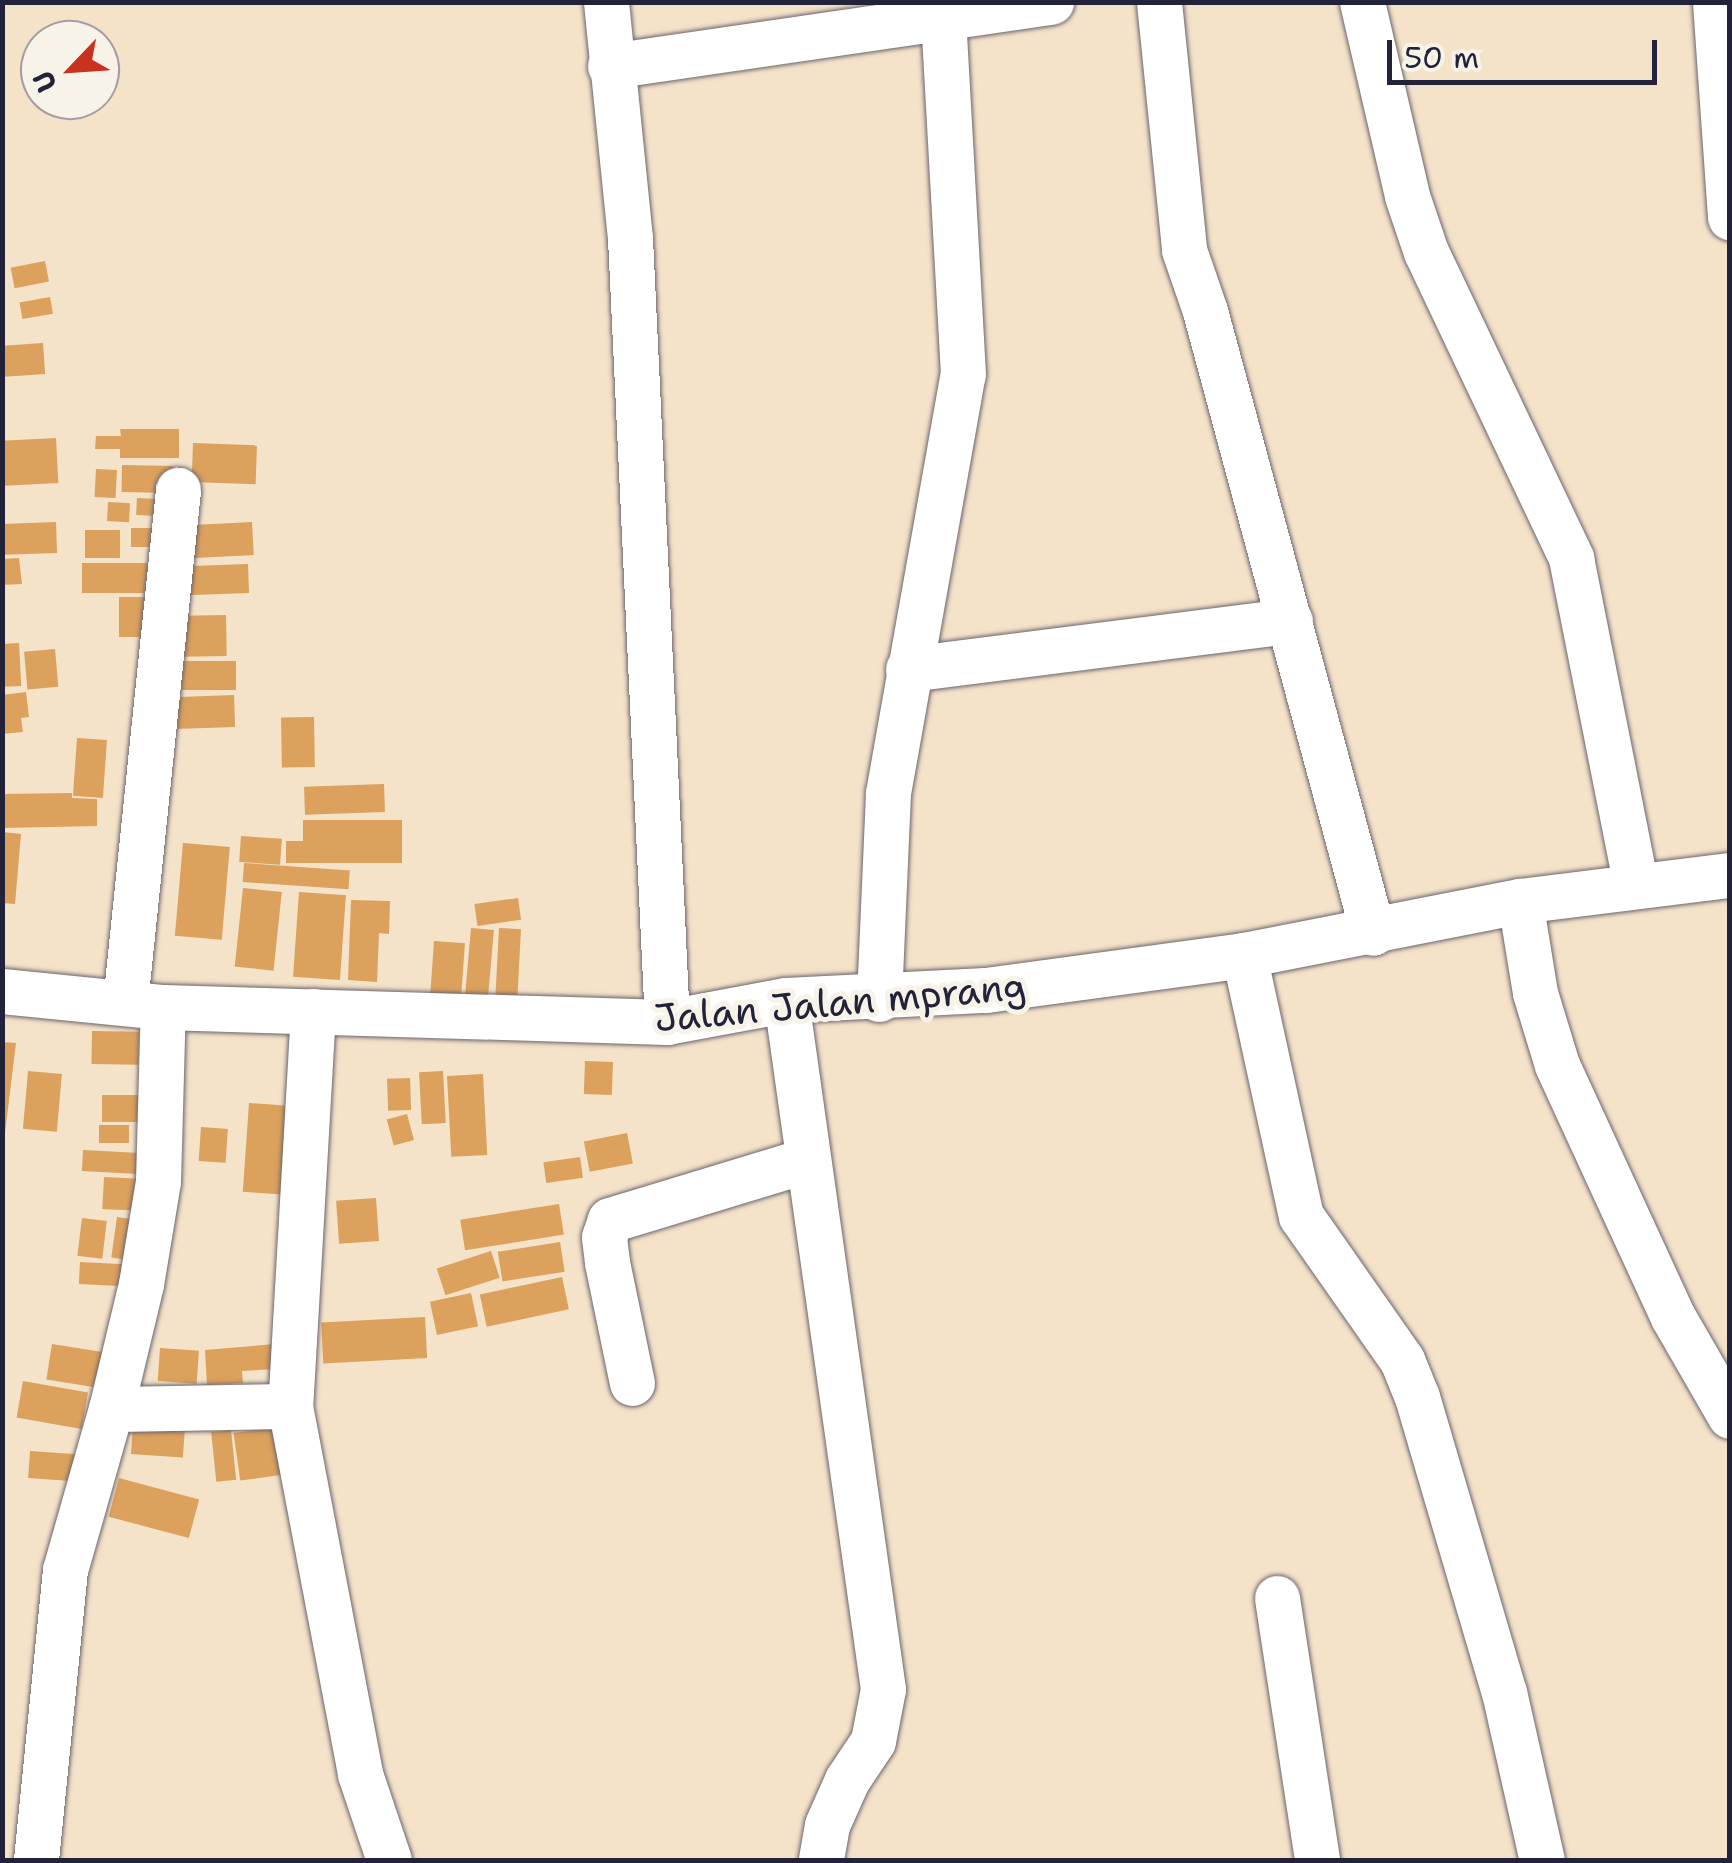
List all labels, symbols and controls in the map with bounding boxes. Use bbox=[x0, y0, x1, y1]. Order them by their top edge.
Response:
north arrow bbox=[20, 20, 120, 120]
scale bar bbox=[1392, 20, 1662, 82]
text: 50 m bbox=[1404, 37, 1479, 78]
text: U bbox=[23, 65, 66, 99]
street label: Jalan Jalan mprang bbox=[652, 963, 1028, 1041]

